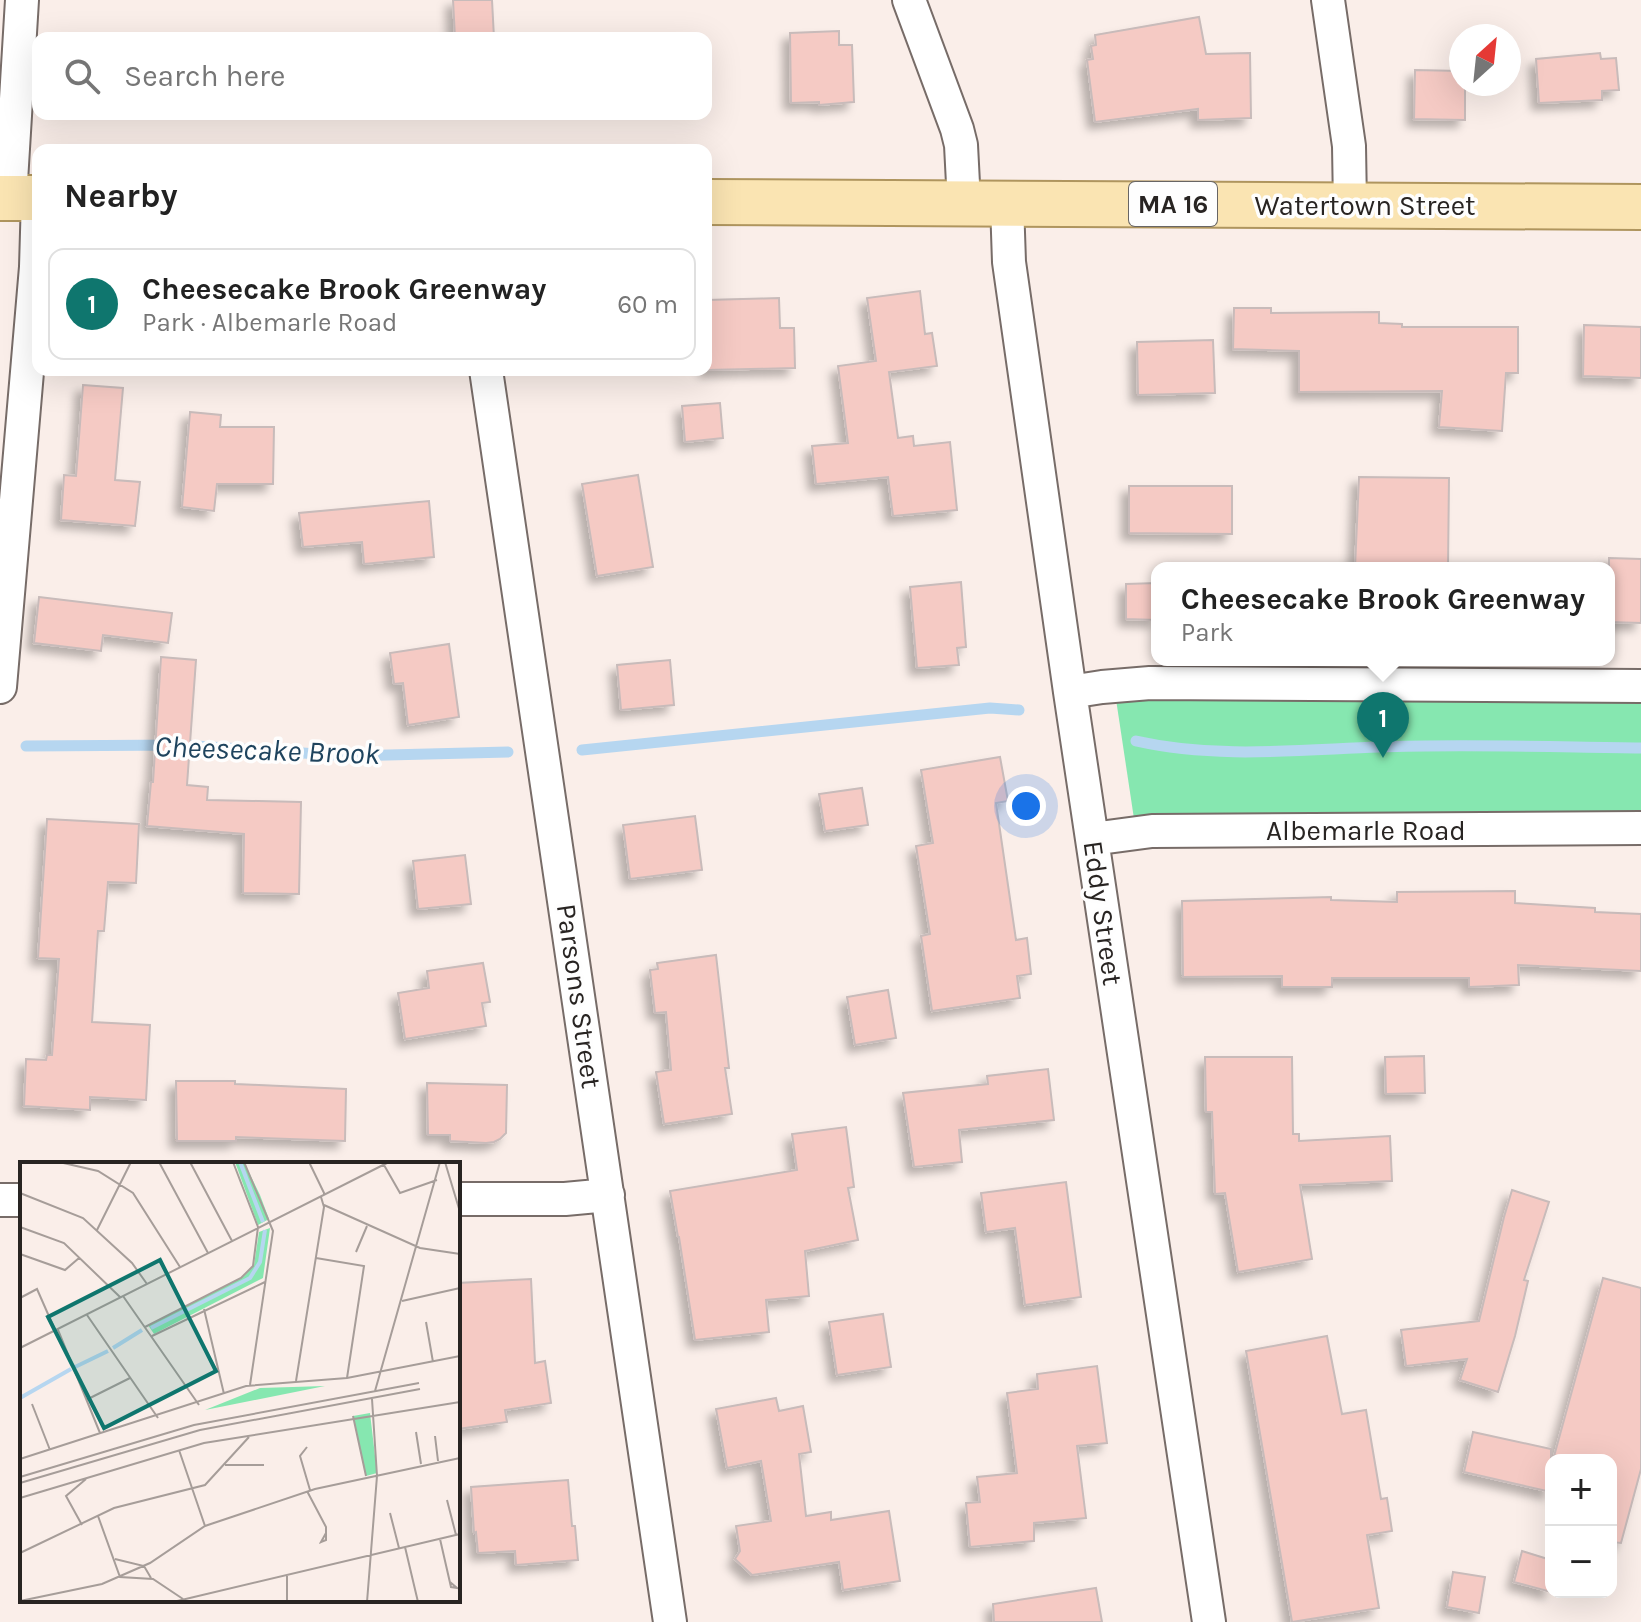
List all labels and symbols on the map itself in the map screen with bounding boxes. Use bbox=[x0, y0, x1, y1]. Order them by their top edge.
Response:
north arrow bbox=[1449, 24, 1521, 96]
road number: MA 16 bbox=[1129, 182, 1217, 226]
street label: Watertown Street bbox=[1254, 189, 1476, 222]
pin: 1 bbox=[1357, 692, 1409, 758]
water label: Cheesecake Brook bbox=[154, 728, 381, 772]
your location bbox=[1006, 786, 1046, 826]
street label: Albemarle Road bbox=[1266, 814, 1466, 847]
street label: Eddy Street bbox=[1077, 839, 1129, 987]
street label: Parsons Street bbox=[550, 902, 608, 1090]
inset map bbox=[20, 1162, 460, 1602]

